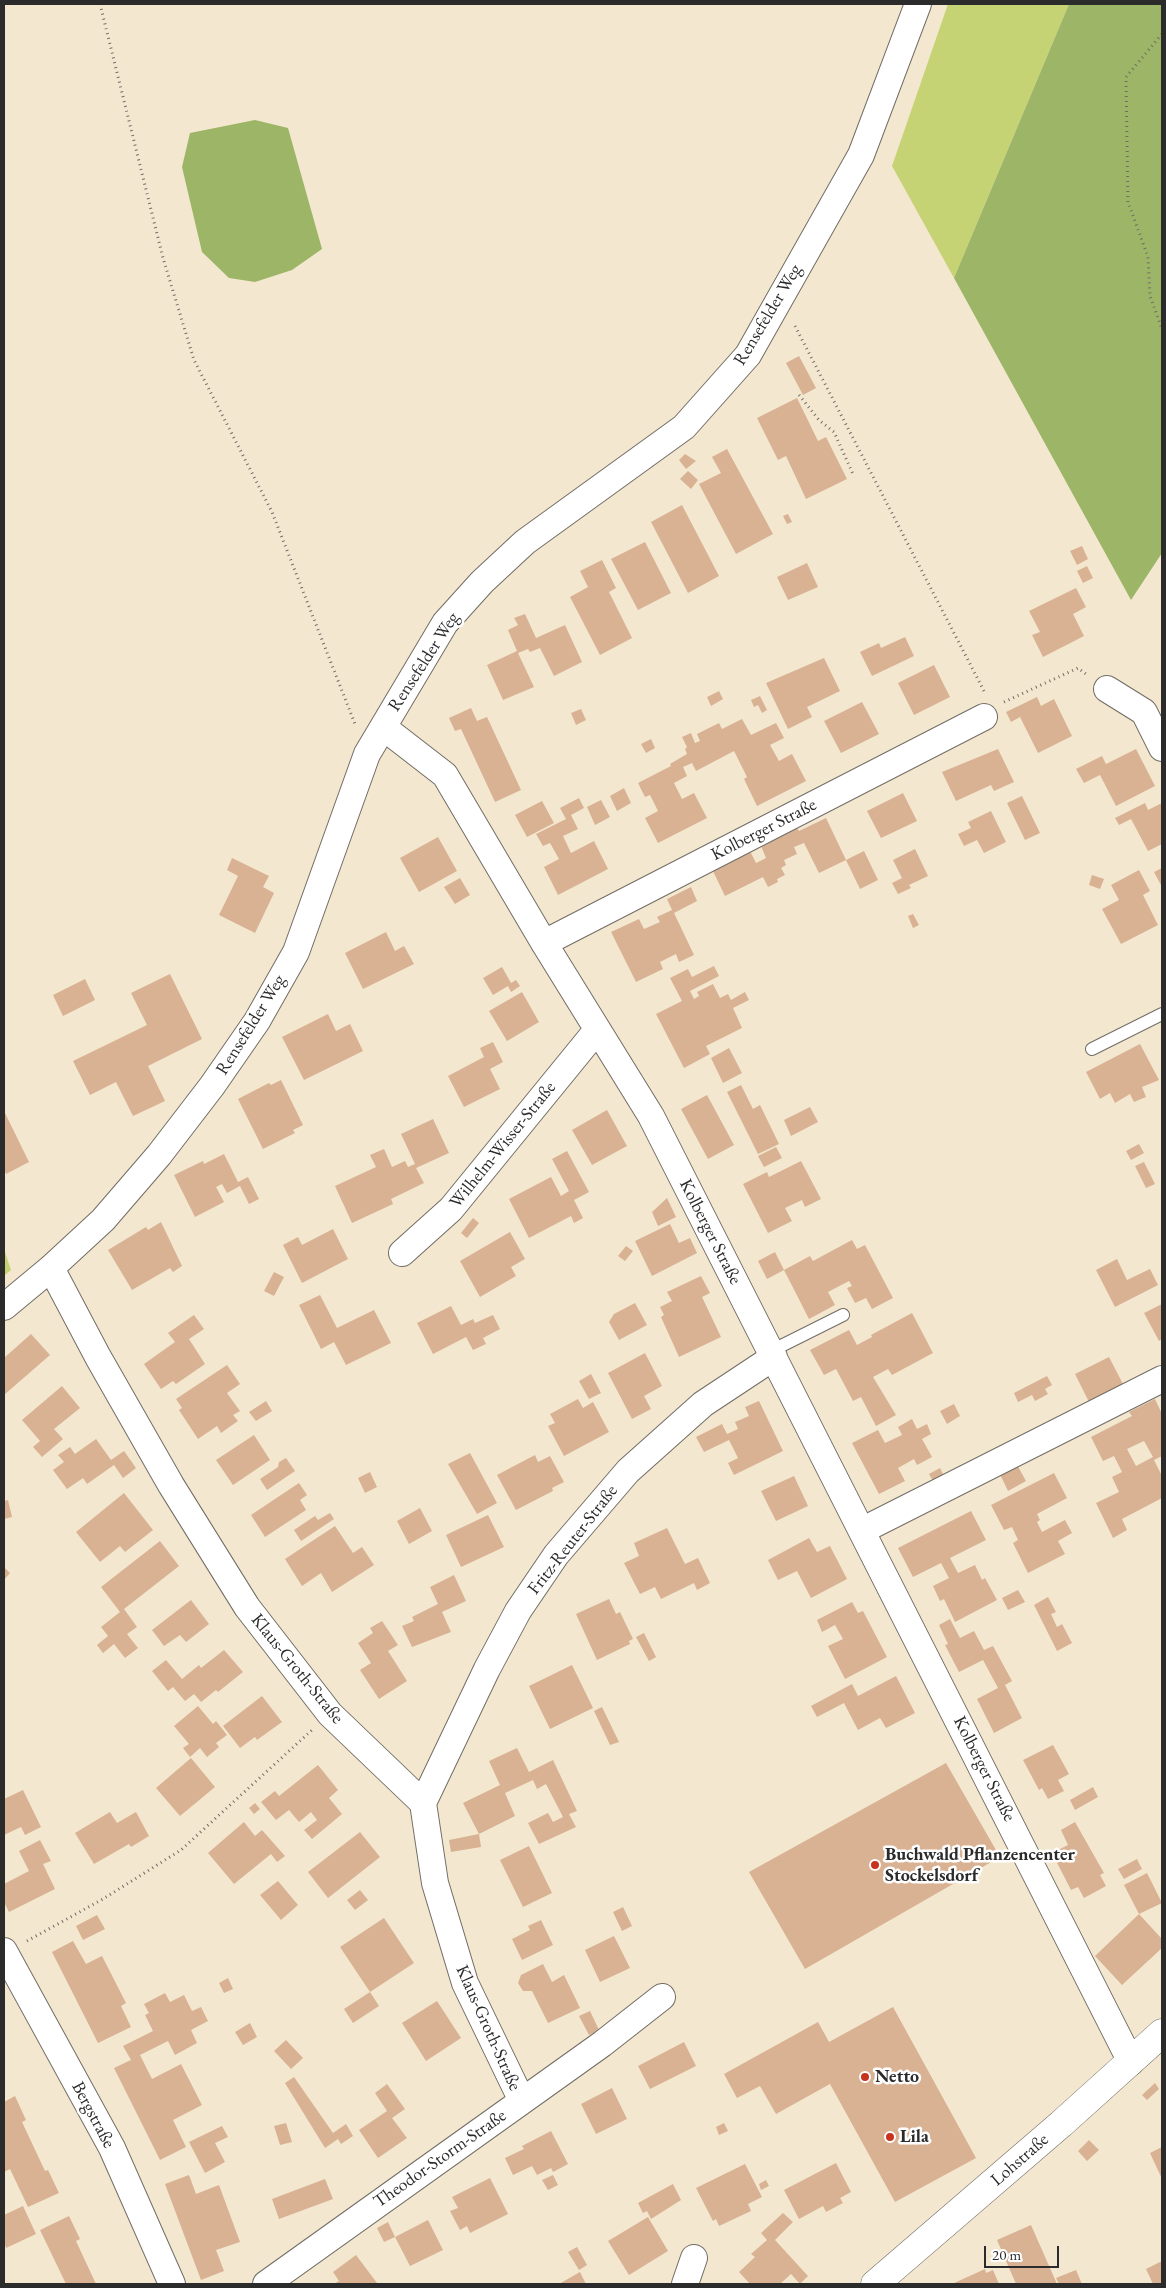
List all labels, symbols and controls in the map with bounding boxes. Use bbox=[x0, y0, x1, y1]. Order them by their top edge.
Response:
street label: Rensefelder Weg bbox=[729, 261, 807, 369]
street label: Rensefelder Weg bbox=[384, 608, 464, 716]
street label: Kolberger Straße bbox=[708, 794, 820, 866]
street label: Rensefelder Weg bbox=[212, 971, 290, 1079]
street label: Wilhelm-Wisser-Straße bbox=[445, 1077, 561, 1213]
street label: Kolberger Straße bbox=[674, 1176, 746, 1288]
street label: Fritz-Reuter-Straße bbox=[523, 1481, 623, 1599]
street label: Klaus-Groth-Straße bbox=[246, 1610, 348, 1728]
street label: Kolberger Straße bbox=[948, 1713, 1020, 1825]
place label: Buchwald Pflanzencenter Stockelsdorf bbox=[885, 1844, 1075, 1886]
marker: Buchwald Pflanzencenter Stockelsdorf bbox=[869, 1859, 881, 1871]
street label: Klaus-Groth-Straße bbox=[451, 1962, 525, 2094]
place label: Netto bbox=[875, 2066, 919, 2088]
marker: Netto bbox=[859, 2071, 871, 2083]
street label: Bergstraße bbox=[67, 2078, 119, 2152]
street label: Theodor-Storm-Straße bbox=[369, 2105, 511, 2213]
place label: Lila bbox=[900, 2126, 929, 2148]
street label: Lohstraße bbox=[987, 2129, 1053, 2191]
marker: Lila bbox=[884, 2131, 896, 2143]
scale bar bbox=[986, 2236, 1061, 2268]
text: 20 m bbox=[992, 2245, 1021, 2264]

